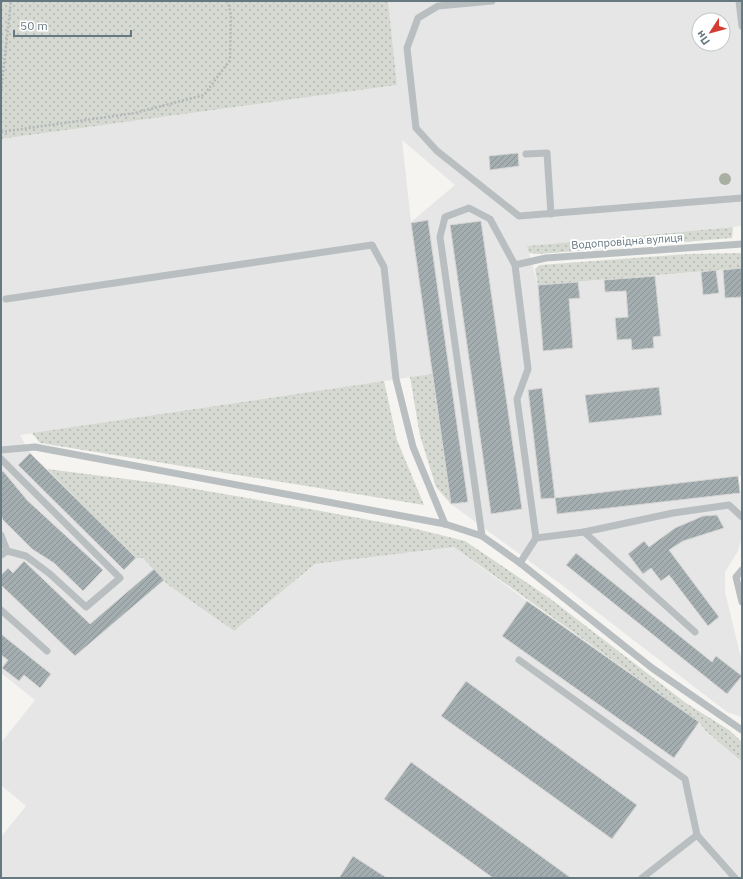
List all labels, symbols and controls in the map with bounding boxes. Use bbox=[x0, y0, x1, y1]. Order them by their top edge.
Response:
scale bar bbox=[14, 12, 131, 38]
north arrow bbox=[691, 12, 731, 52]
text: 50 m bbox=[20, 18, 48, 33]
text: Пн bbox=[693, 28, 713, 48]
street label: Водопровідна вулиця bbox=[571, 230, 683, 252]

